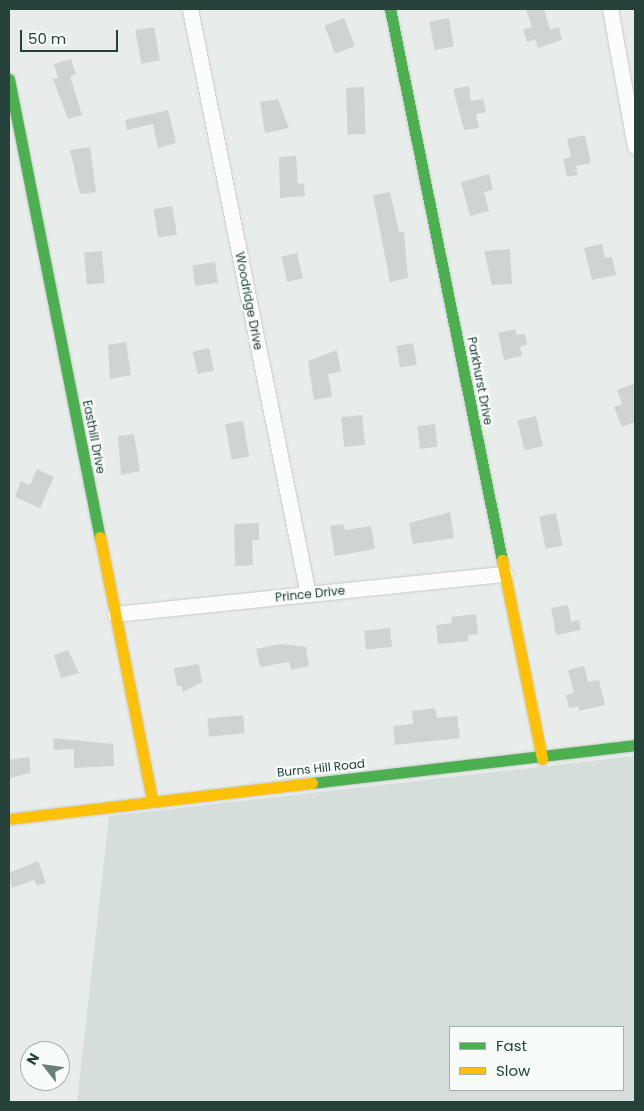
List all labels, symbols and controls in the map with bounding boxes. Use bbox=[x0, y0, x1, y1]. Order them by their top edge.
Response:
scale bar bbox=[22, 20, 120, 52]
text: 50 m bbox=[28, 28, 66, 49]
street label: Woodridge Drive bbox=[232, 251, 266, 351]
street label: Parkhurst Drive bbox=[464, 336, 496, 426]
street label: Easthill Drive bbox=[80, 399, 108, 475]
street label: Prince Drive bbox=[274, 583, 346, 605]
street label: Burns Hill Road bbox=[276, 756, 366, 780]
legend bbox=[449, 1026, 624, 1091]
text: Fast bbox=[496, 1035, 527, 1056]
north arrow bbox=[20, 1041, 70, 1091]
text: N bbox=[22, 1049, 44, 1069]
text: Slow bbox=[496, 1060, 530, 1081]

